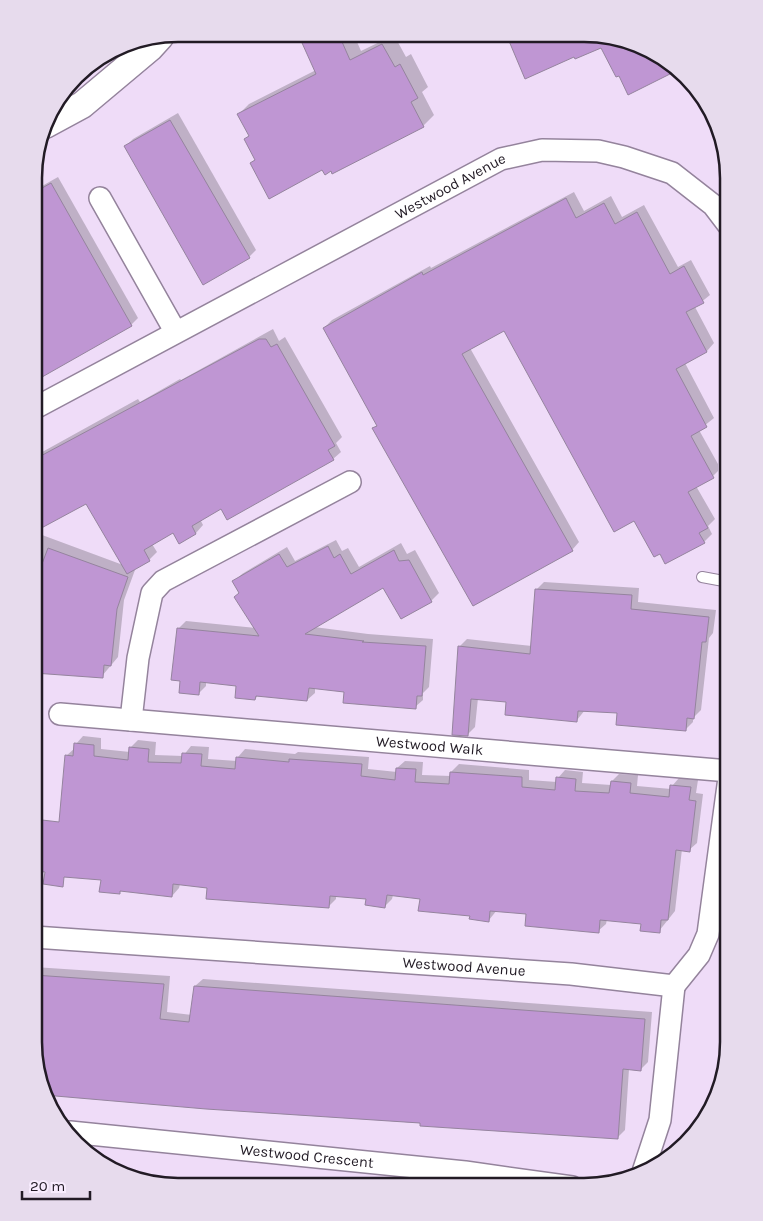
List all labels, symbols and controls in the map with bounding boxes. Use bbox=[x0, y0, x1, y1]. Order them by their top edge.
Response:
street label: Westwood Avenue bbox=[392, 149, 507, 223]
street label: Westwood Walk bbox=[375, 732, 484, 759]
street label: Westwood Avenue bbox=[402, 953, 526, 980]
street label: Westwood Crescent bbox=[239, 1140, 375, 1172]
scale bar bbox=[22, 1168, 90, 1200]
text: 20 m bbox=[30, 1177, 65, 1195]

